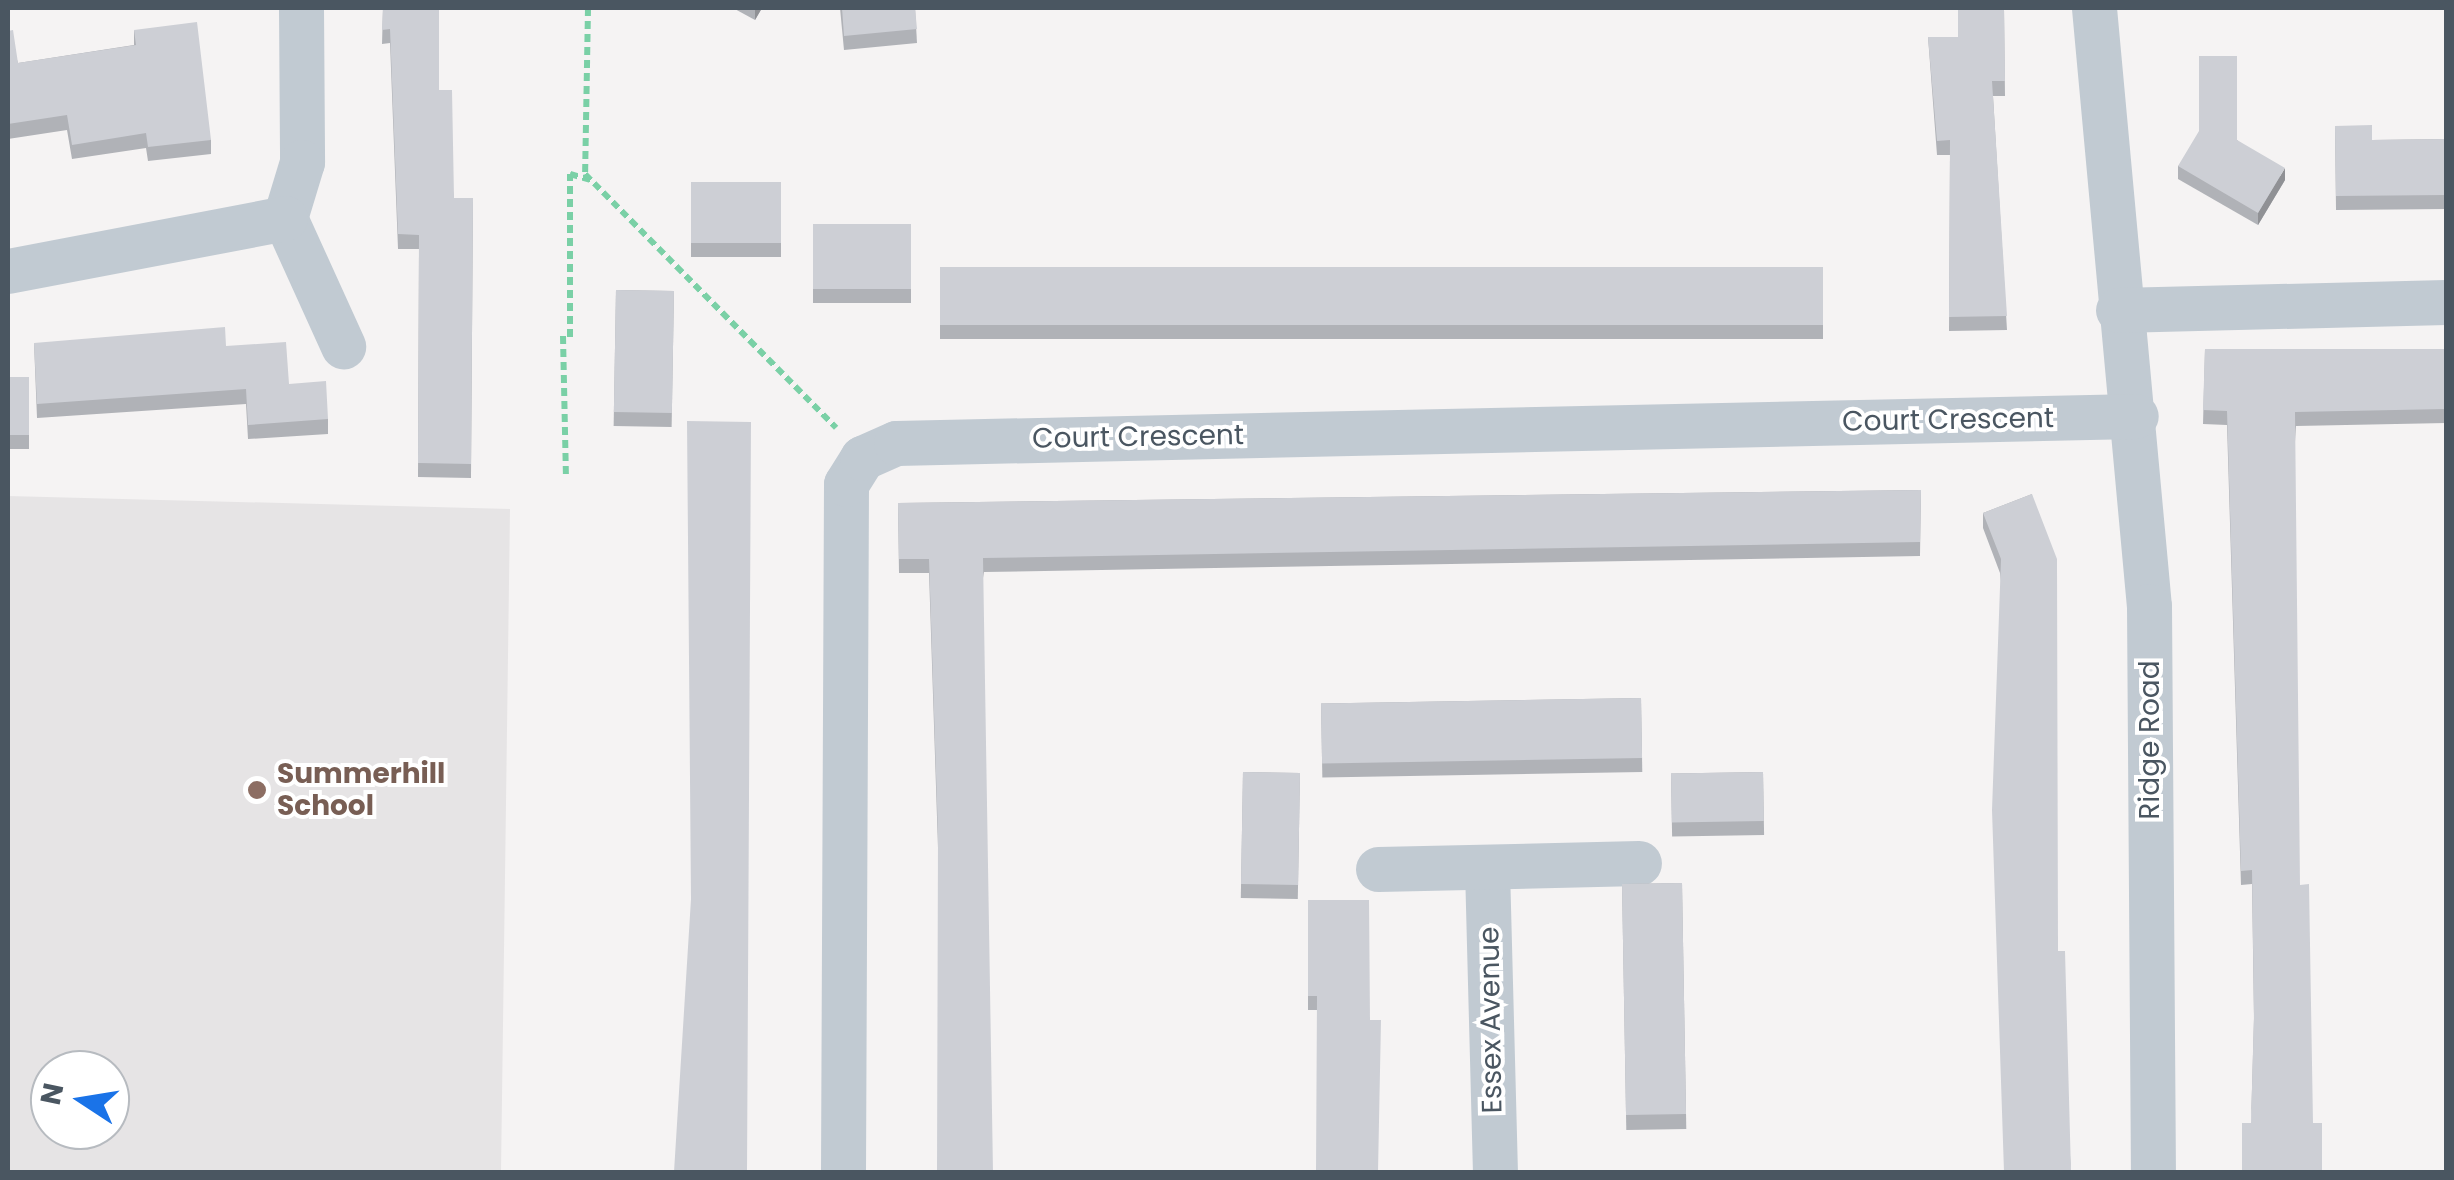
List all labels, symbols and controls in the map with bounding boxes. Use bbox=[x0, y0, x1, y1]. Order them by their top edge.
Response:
street label: Court Crescent bbox=[1842, 401, 2054, 439]
street label: Court Crescent bbox=[1032, 418, 1244, 456]
street label: Ridge Road bbox=[2133, 660, 2167, 820]
place label: Summerhill School bbox=[277, 757, 445, 823]
marker: Summerhill School bbox=[246, 779, 268, 801]
street label: Essex Avenue bbox=[1473, 926, 1509, 1114]
north arrow bbox=[30, 1050, 130, 1150]
text: N bbox=[31, 1080, 73, 1108]

